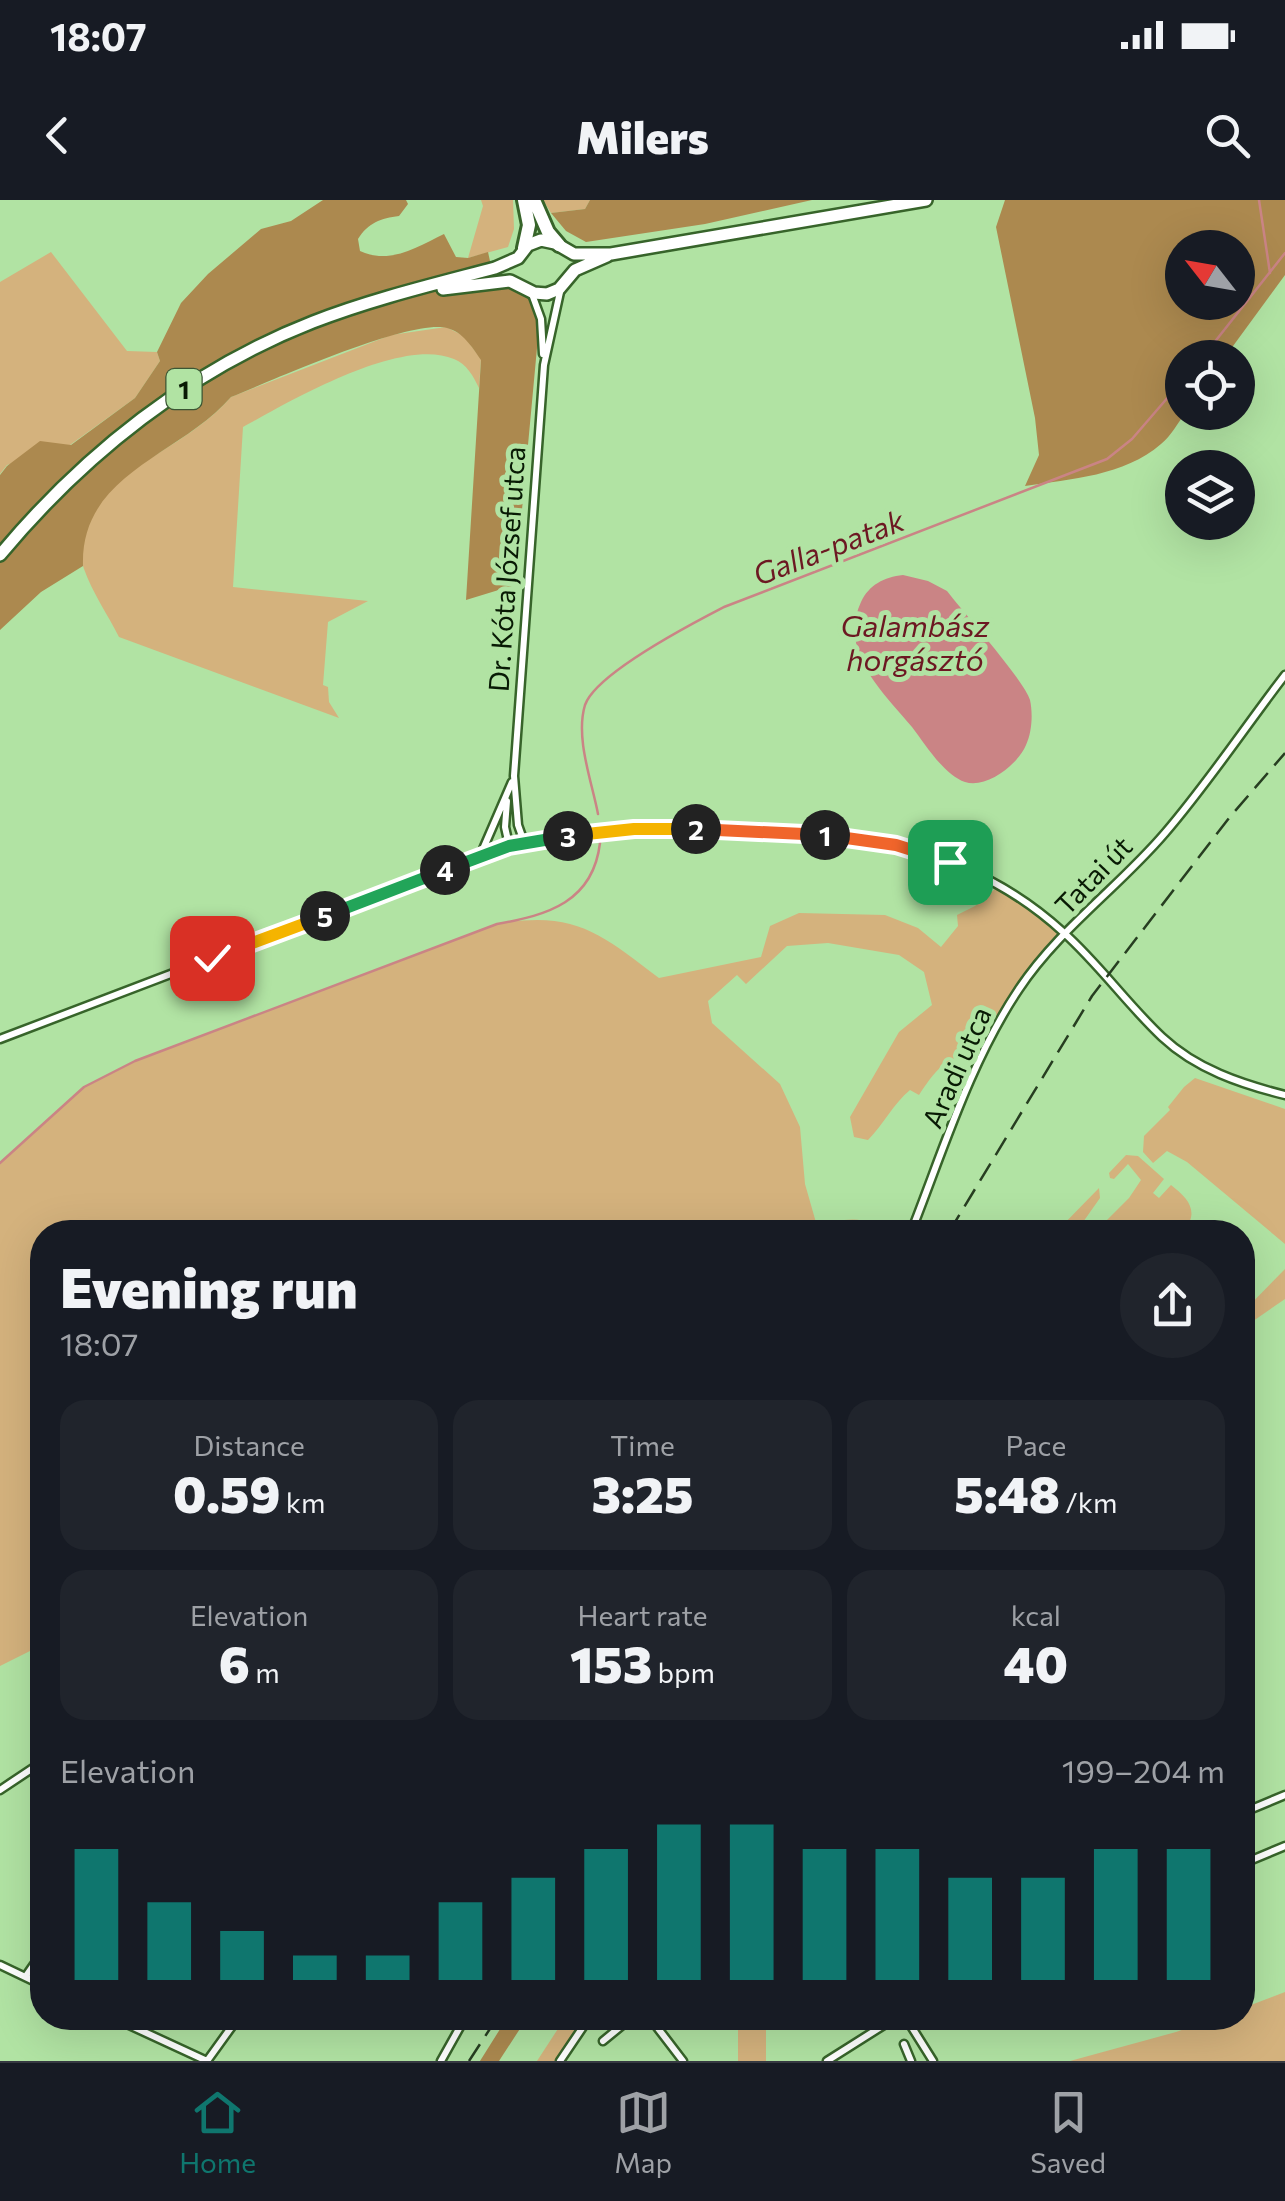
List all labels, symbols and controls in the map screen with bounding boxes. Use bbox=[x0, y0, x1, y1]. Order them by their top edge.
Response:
text: 18:07 bbox=[50, 12, 147, 59]
icon: back bbox=[30, 108, 85, 163]
text: Milers bbox=[576, 108, 709, 163]
icon: search bbox=[1200, 108, 1255, 163]
north arrow bbox=[1165, 230, 1255, 320]
map controls bbox=[1165, 230, 1255, 540]
button: locate bbox=[1165, 340, 1255, 430]
road number: 1 bbox=[166, 369, 202, 409]
street label: Dr. Kóta József utca bbox=[480, 445, 532, 693]
button: layers bbox=[1165, 450, 1255, 540]
water label: Galla-patak bbox=[747, 500, 910, 592]
water label: Galambász horgásztó bbox=[840, 606, 990, 677]
pin: 2 bbox=[671, 804, 721, 854]
pin: 1 bbox=[800, 810, 850, 860]
pin: 3 bbox=[543, 811, 593, 861]
text: 2 bbox=[688, 812, 704, 846]
text: 1 bbox=[819, 818, 831, 852]
text: 3 bbox=[560, 819, 576, 853]
pin bbox=[908, 820, 993, 905]
street label: Tatai út bbox=[1047, 829, 1139, 921]
icon: arrive bbox=[923, 835, 978, 890]
pin: 4 bbox=[420, 845, 470, 895]
text: 4 bbox=[436, 853, 454, 887]
pin: 5 bbox=[300, 891, 350, 941]
text: 5 bbox=[317, 899, 333, 933]
pin bbox=[170, 916, 255, 1001]
icon: check bbox=[185, 931, 240, 986]
street label: Aradi utca bbox=[914, 1001, 998, 1133]
text: Evening run bbox=[60, 1252, 358, 1319]
button: share bbox=[1120, 1253, 1225, 1358]
text: 18:07 bbox=[60, 1323, 138, 1363]
text: Distance bbox=[194, 1428, 305, 1462]
text: Time bbox=[610, 1428, 675, 1462]
text: Pace bbox=[1005, 1428, 1066, 1462]
text: 0.59 bbox=[173, 1462, 280, 1523]
text: 3:25 bbox=[592, 1462, 693, 1523]
text: 5:48 bbox=[954, 1462, 1060, 1523]
text: km bbox=[280, 1485, 325, 1519]
text: /km bbox=[1060, 1485, 1117, 1519]
text: Elevation bbox=[190, 1598, 308, 1632]
text: Heart rate bbox=[577, 1598, 708, 1632]
text: kcal bbox=[1011, 1598, 1061, 1632]
text: 6 bbox=[219, 1632, 250, 1693]
text: 153 bbox=[570, 1632, 652, 1693]
text: 40 bbox=[1004, 1632, 1068, 1693]
text: m bbox=[250, 1655, 280, 1689]
text: bpm bbox=[652, 1655, 715, 1689]
text: Elevation bbox=[60, 1750, 195, 1790]
text: 199–204 m bbox=[1062, 1750, 1225, 1790]
tab: Home bbox=[179, 2085, 256, 2179]
tab: Map bbox=[614, 2085, 672, 2179]
tab: Saved bbox=[1030, 2085, 1106, 2179]

